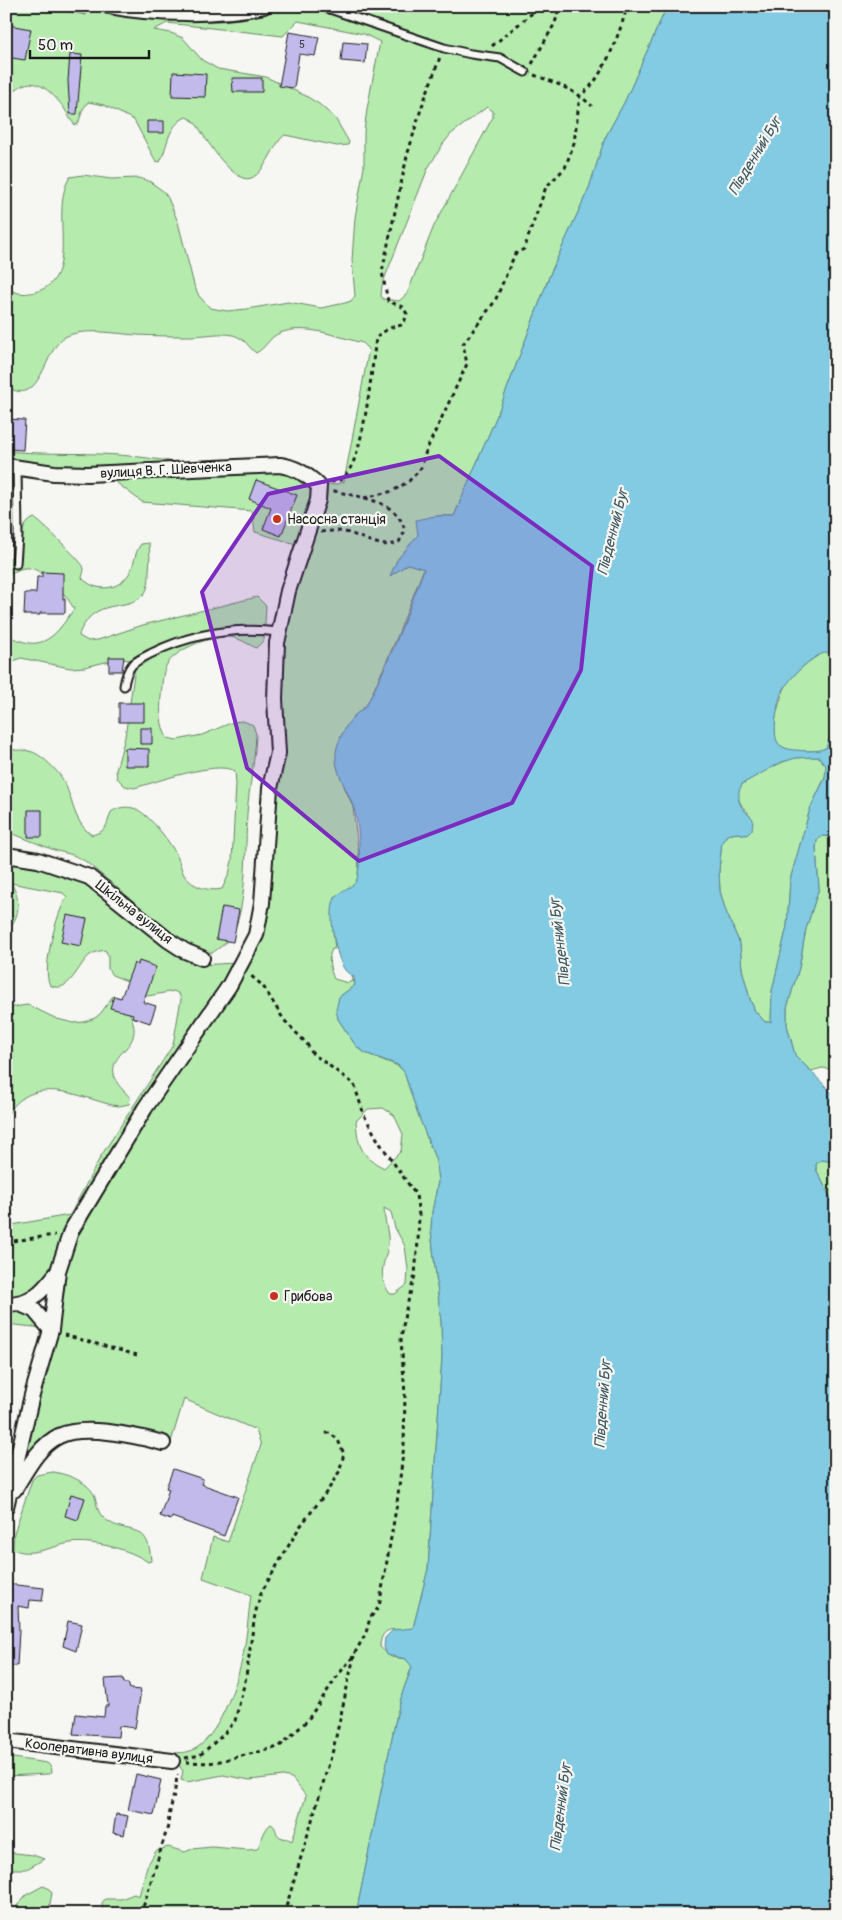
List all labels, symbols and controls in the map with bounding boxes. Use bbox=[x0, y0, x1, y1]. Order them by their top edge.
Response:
scale bar bbox=[30, 28, 149, 60]
text: 50 m bbox=[38, 36, 73, 55]
house number: 5 bbox=[299, 38, 305, 51]
water label: Південний Буг bbox=[724, 112, 787, 199]
street label: вулиця В. Г. Шевченка bbox=[100, 458, 232, 482]
water label: Південний Буг bbox=[593, 485, 633, 577]
place label: Насосна станція bbox=[287, 511, 386, 528]
marker: Насосна станція bbox=[271, 513, 283, 525]
street label: Шкільна вулиця bbox=[92, 877, 176, 947]
water label: Південний Буг bbox=[545, 895, 575, 987]
place label: Грибова bbox=[284, 1288, 333, 1305]
marker: Грибова bbox=[268, 1290, 280, 1302]
water label: Південний Буг bbox=[590, 1358, 616, 1449]
street label: Кооперативна вулиця bbox=[24, 1735, 154, 1767]
water label: Південний Буг bbox=[546, 1760, 576, 1852]

